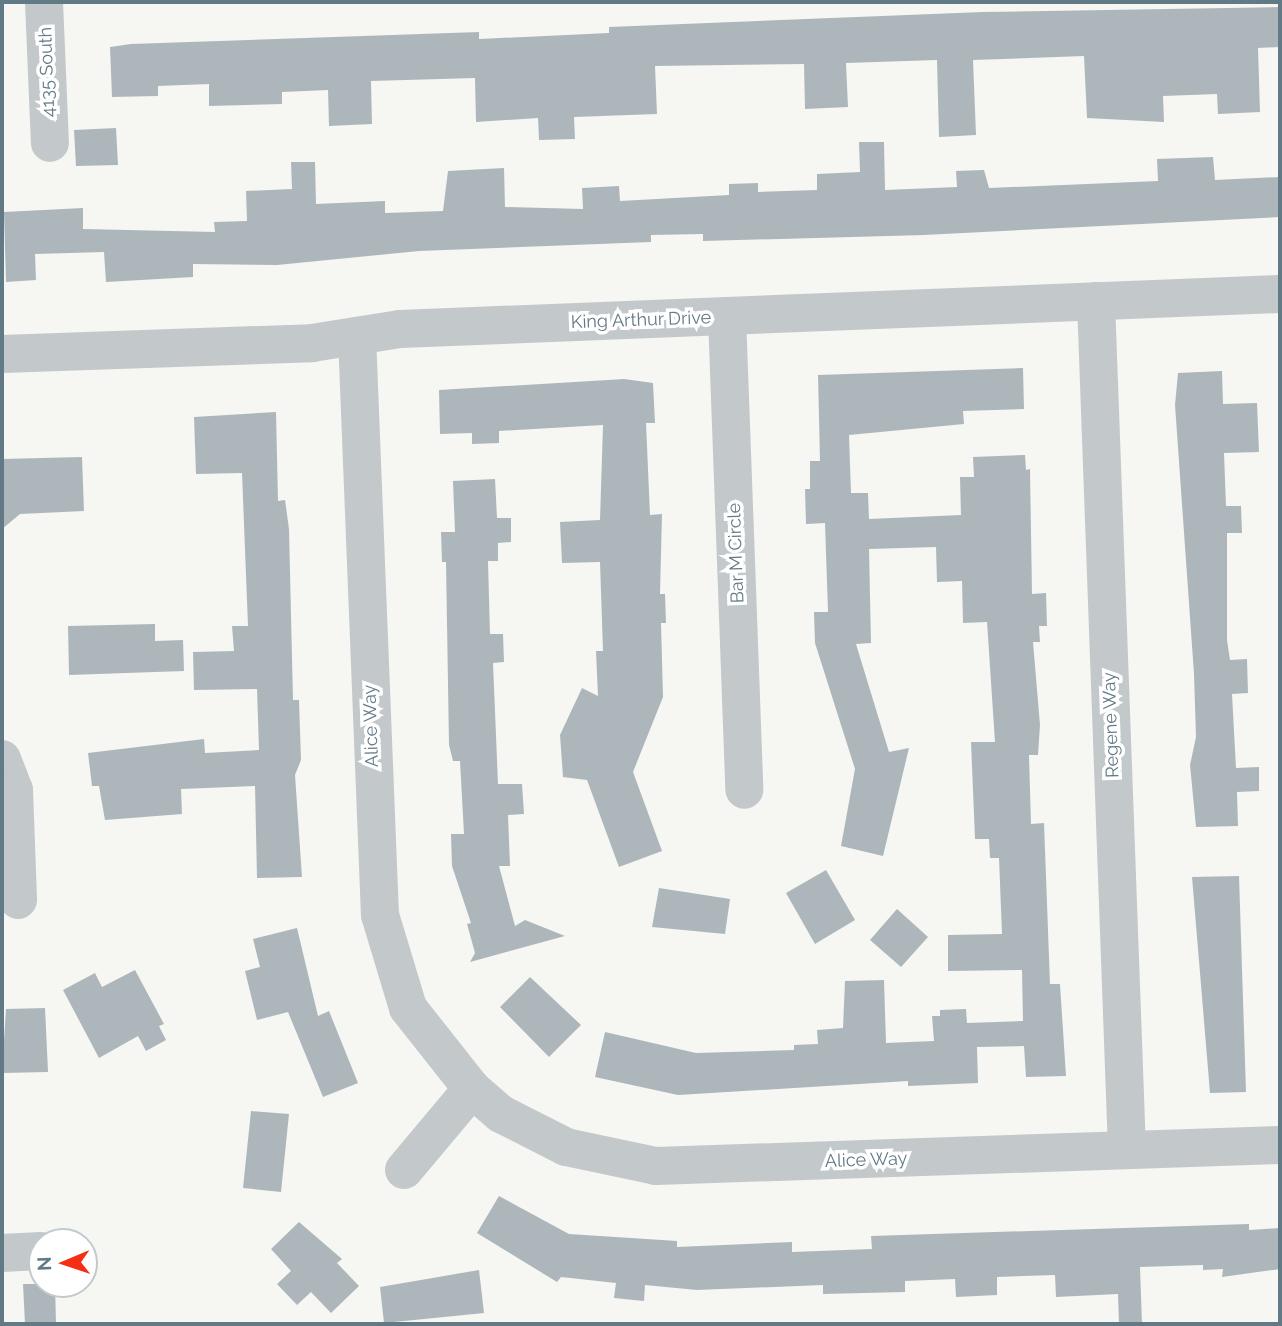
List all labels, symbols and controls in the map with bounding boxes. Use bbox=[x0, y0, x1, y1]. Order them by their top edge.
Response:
street label: 4135 South bbox=[35, 26, 59, 118]
street label: King Arthur Drive bbox=[570, 307, 712, 333]
street label: Bar M Circle bbox=[723, 502, 749, 604]
street label: Regene Way bbox=[1098, 671, 1124, 779]
street label: Alice Way bbox=[359, 684, 383, 768]
street label: Alice Way bbox=[824, 1148, 908, 1172]
north arrow bbox=[28, 1228, 98, 1298]
text: N bbox=[33, 1256, 55, 1271]

